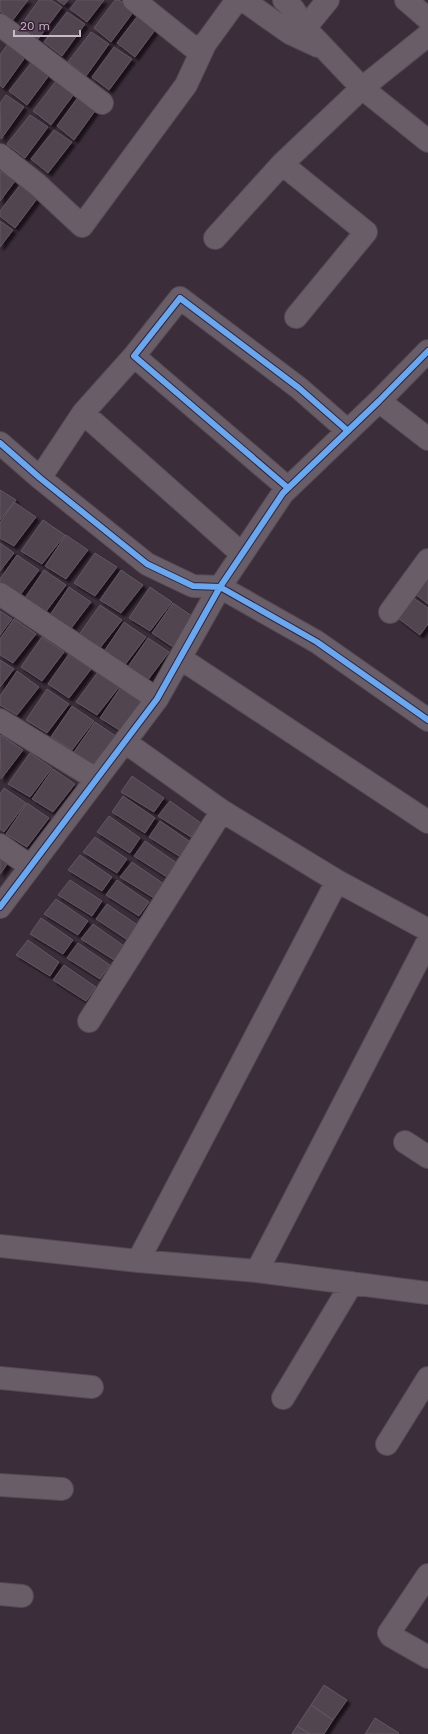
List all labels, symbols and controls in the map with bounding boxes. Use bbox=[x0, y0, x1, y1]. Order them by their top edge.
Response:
scale bar bbox=[14, 12, 80, 38]
text: 20 m bbox=[20, 19, 50, 33]

